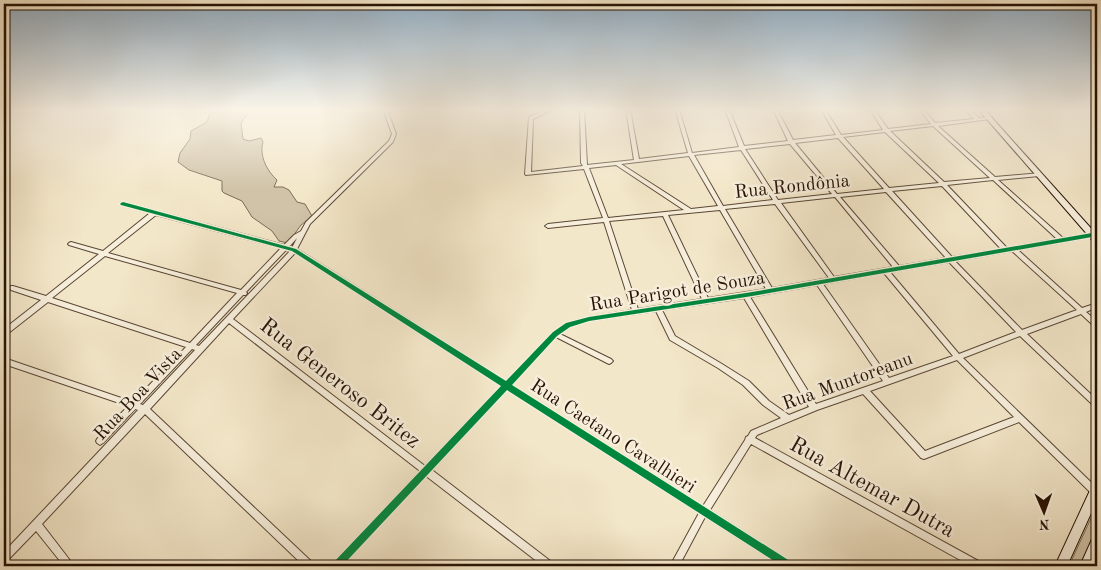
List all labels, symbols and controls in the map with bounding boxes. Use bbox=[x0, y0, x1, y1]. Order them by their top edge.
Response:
street label: Rua Rondônia bbox=[734, 172, 851, 203]
street label: Rua Parigot de Souza bbox=[588, 269, 767, 316]
street label: Rua Generoso Britez bbox=[256, 314, 424, 453]
street label: Rua Boa Vista bbox=[91, 344, 187, 445]
street label: Rua Muntoreanu bbox=[780, 350, 916, 415]
street label: Rua Caetano Cavalhieri bbox=[527, 377, 699, 498]
street label: Rua Altemar Dutra bbox=[786, 433, 958, 542]
north arrow bbox=[1018, 488, 1068, 538]
text: N bbox=[1039, 517, 1050, 531]

